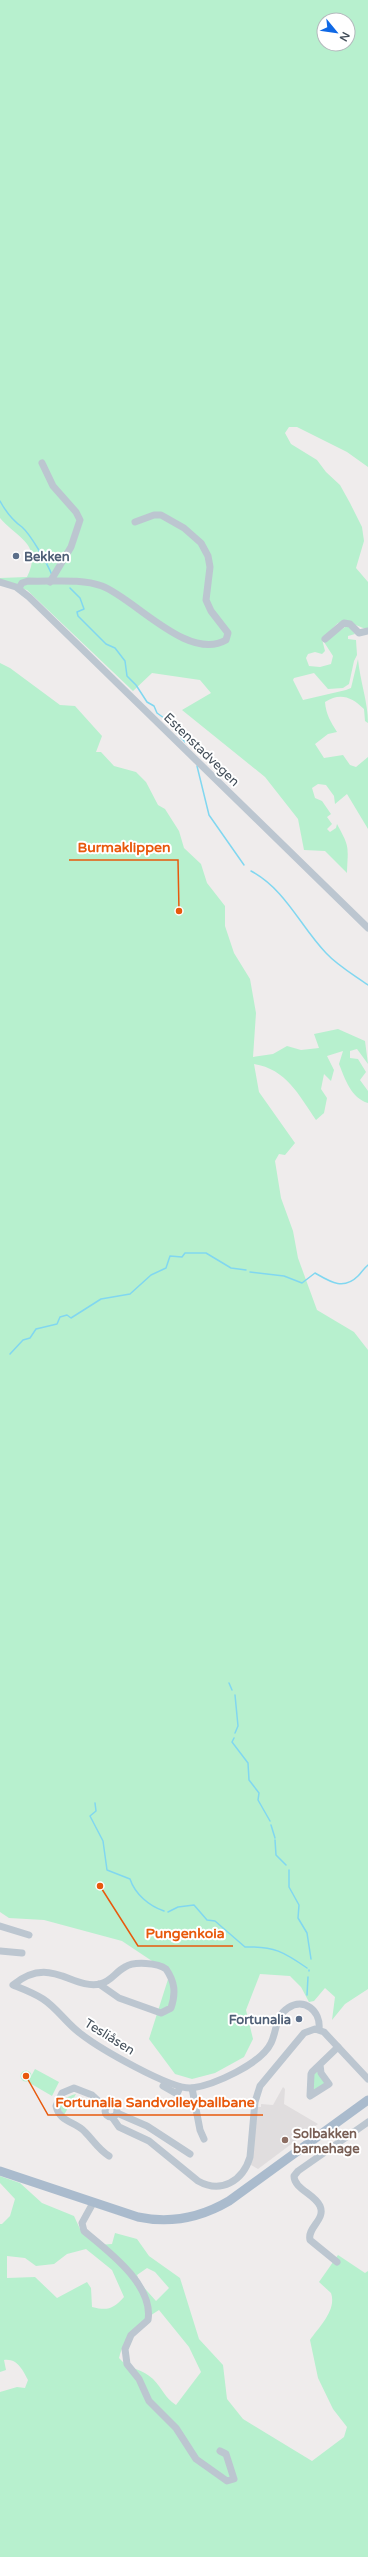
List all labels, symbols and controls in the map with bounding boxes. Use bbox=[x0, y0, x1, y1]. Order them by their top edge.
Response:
north arrow bbox=[316, 12, 356, 52]
text: N bbox=[336, 30, 352, 44]
place label: Bekken bbox=[24, 549, 70, 565]
marker: Bekken bbox=[11, 551, 21, 561]
street label: Estenstadvegen bbox=[160, 710, 242, 790]
callout: Burmaklippen bbox=[69, 834, 178, 860]
text: Burmaklippen bbox=[78, 839, 170, 856]
callout: Pungenkoia bbox=[138, 1920, 233, 1946]
text: Pungenkoia bbox=[145, 1925, 225, 1942]
place label: Fortunalia bbox=[229, 2012, 291, 2028]
marker: Fortunalia bbox=[294, 2014, 304, 2024]
street label: Tesliåsen bbox=[81, 2015, 137, 2058]
callout: Fortunalia Sandvolleyballbane bbox=[48, 2089, 263, 2115]
text: Fortunalia Sandvolleyballbane bbox=[55, 2094, 255, 2111]
place label: Solbakken barnehage bbox=[293, 2126, 360, 2157]
marker: Solbakken barnehage bbox=[280, 2135, 290, 2145]

